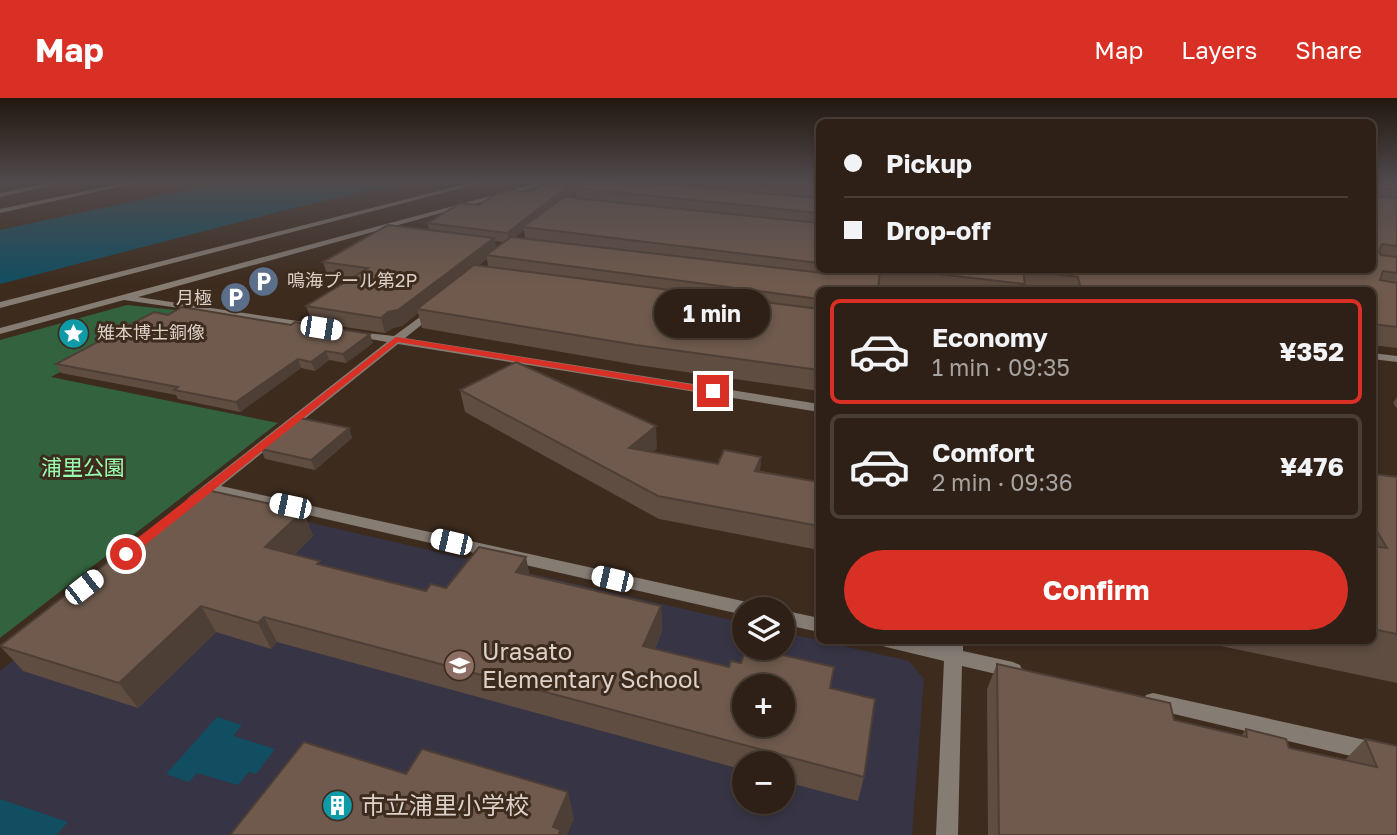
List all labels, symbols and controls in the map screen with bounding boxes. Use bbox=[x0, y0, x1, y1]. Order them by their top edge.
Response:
text: Map bbox=[35, 30, 104, 69]
text: Map bbox=[1094, 35, 1143, 64]
text: Layers bbox=[1181, 35, 1257, 64]
text: Share bbox=[1295, 35, 1362, 64]
text: Pickup bbox=[886, 148, 972, 179]
text: Drop-off bbox=[886, 215, 991, 246]
parking icon: 鳴海プール第2P bbox=[247, 264, 281, 298]
place label: 鳴海プール第2P bbox=[287, 269, 417, 291]
parking icon: 月極 bbox=[218, 281, 252, 315]
place label: 月極 bbox=[176, 286, 212, 308]
callout: 1 min bbox=[655, 289, 771, 338]
text: 1 min bbox=[683, 299, 741, 327]
car bbox=[299, 314, 344, 342]
place icon: 雉本博士銅像 bbox=[57, 316, 91, 350]
icon: car bbox=[848, 320, 911, 383]
place label: 雉本博士銅像 bbox=[97, 321, 205, 343]
text: Economy bbox=[932, 322, 1048, 353]
text: ¥352 bbox=[1279, 336, 1344, 367]
text: 1 min · 09:35 bbox=[932, 353, 1070, 381]
route end bbox=[697, 375, 729, 407]
icon: car bbox=[848, 435, 911, 498]
text: Comfort bbox=[932, 437, 1035, 468]
text: ¥476 bbox=[1280, 451, 1344, 482]
park label: 浦里公園 bbox=[41, 454, 125, 480]
text: 2 min · 09:36 bbox=[932, 468, 1073, 496]
car bbox=[268, 491, 313, 521]
car bbox=[429, 527, 474, 557]
route start bbox=[110, 538, 142, 570]
button: Confirm bbox=[844, 550, 1348, 630]
car bbox=[590, 564, 635, 594]
car bbox=[61, 566, 108, 608]
map controls bbox=[732, 597, 795, 814]
button: layers bbox=[732, 597, 795, 660]
place label: Urasato Elementary School bbox=[482, 636, 700, 693]
school or university icon: Urasato Elementary School bbox=[442, 649, 476, 683]
button: + bbox=[732, 674, 795, 737]
button: − bbox=[732, 751, 795, 814]
building icon: 市立浦里小学校 bbox=[321, 789, 355, 823]
place label: 市立浦里小学校 bbox=[361, 790, 529, 819]

